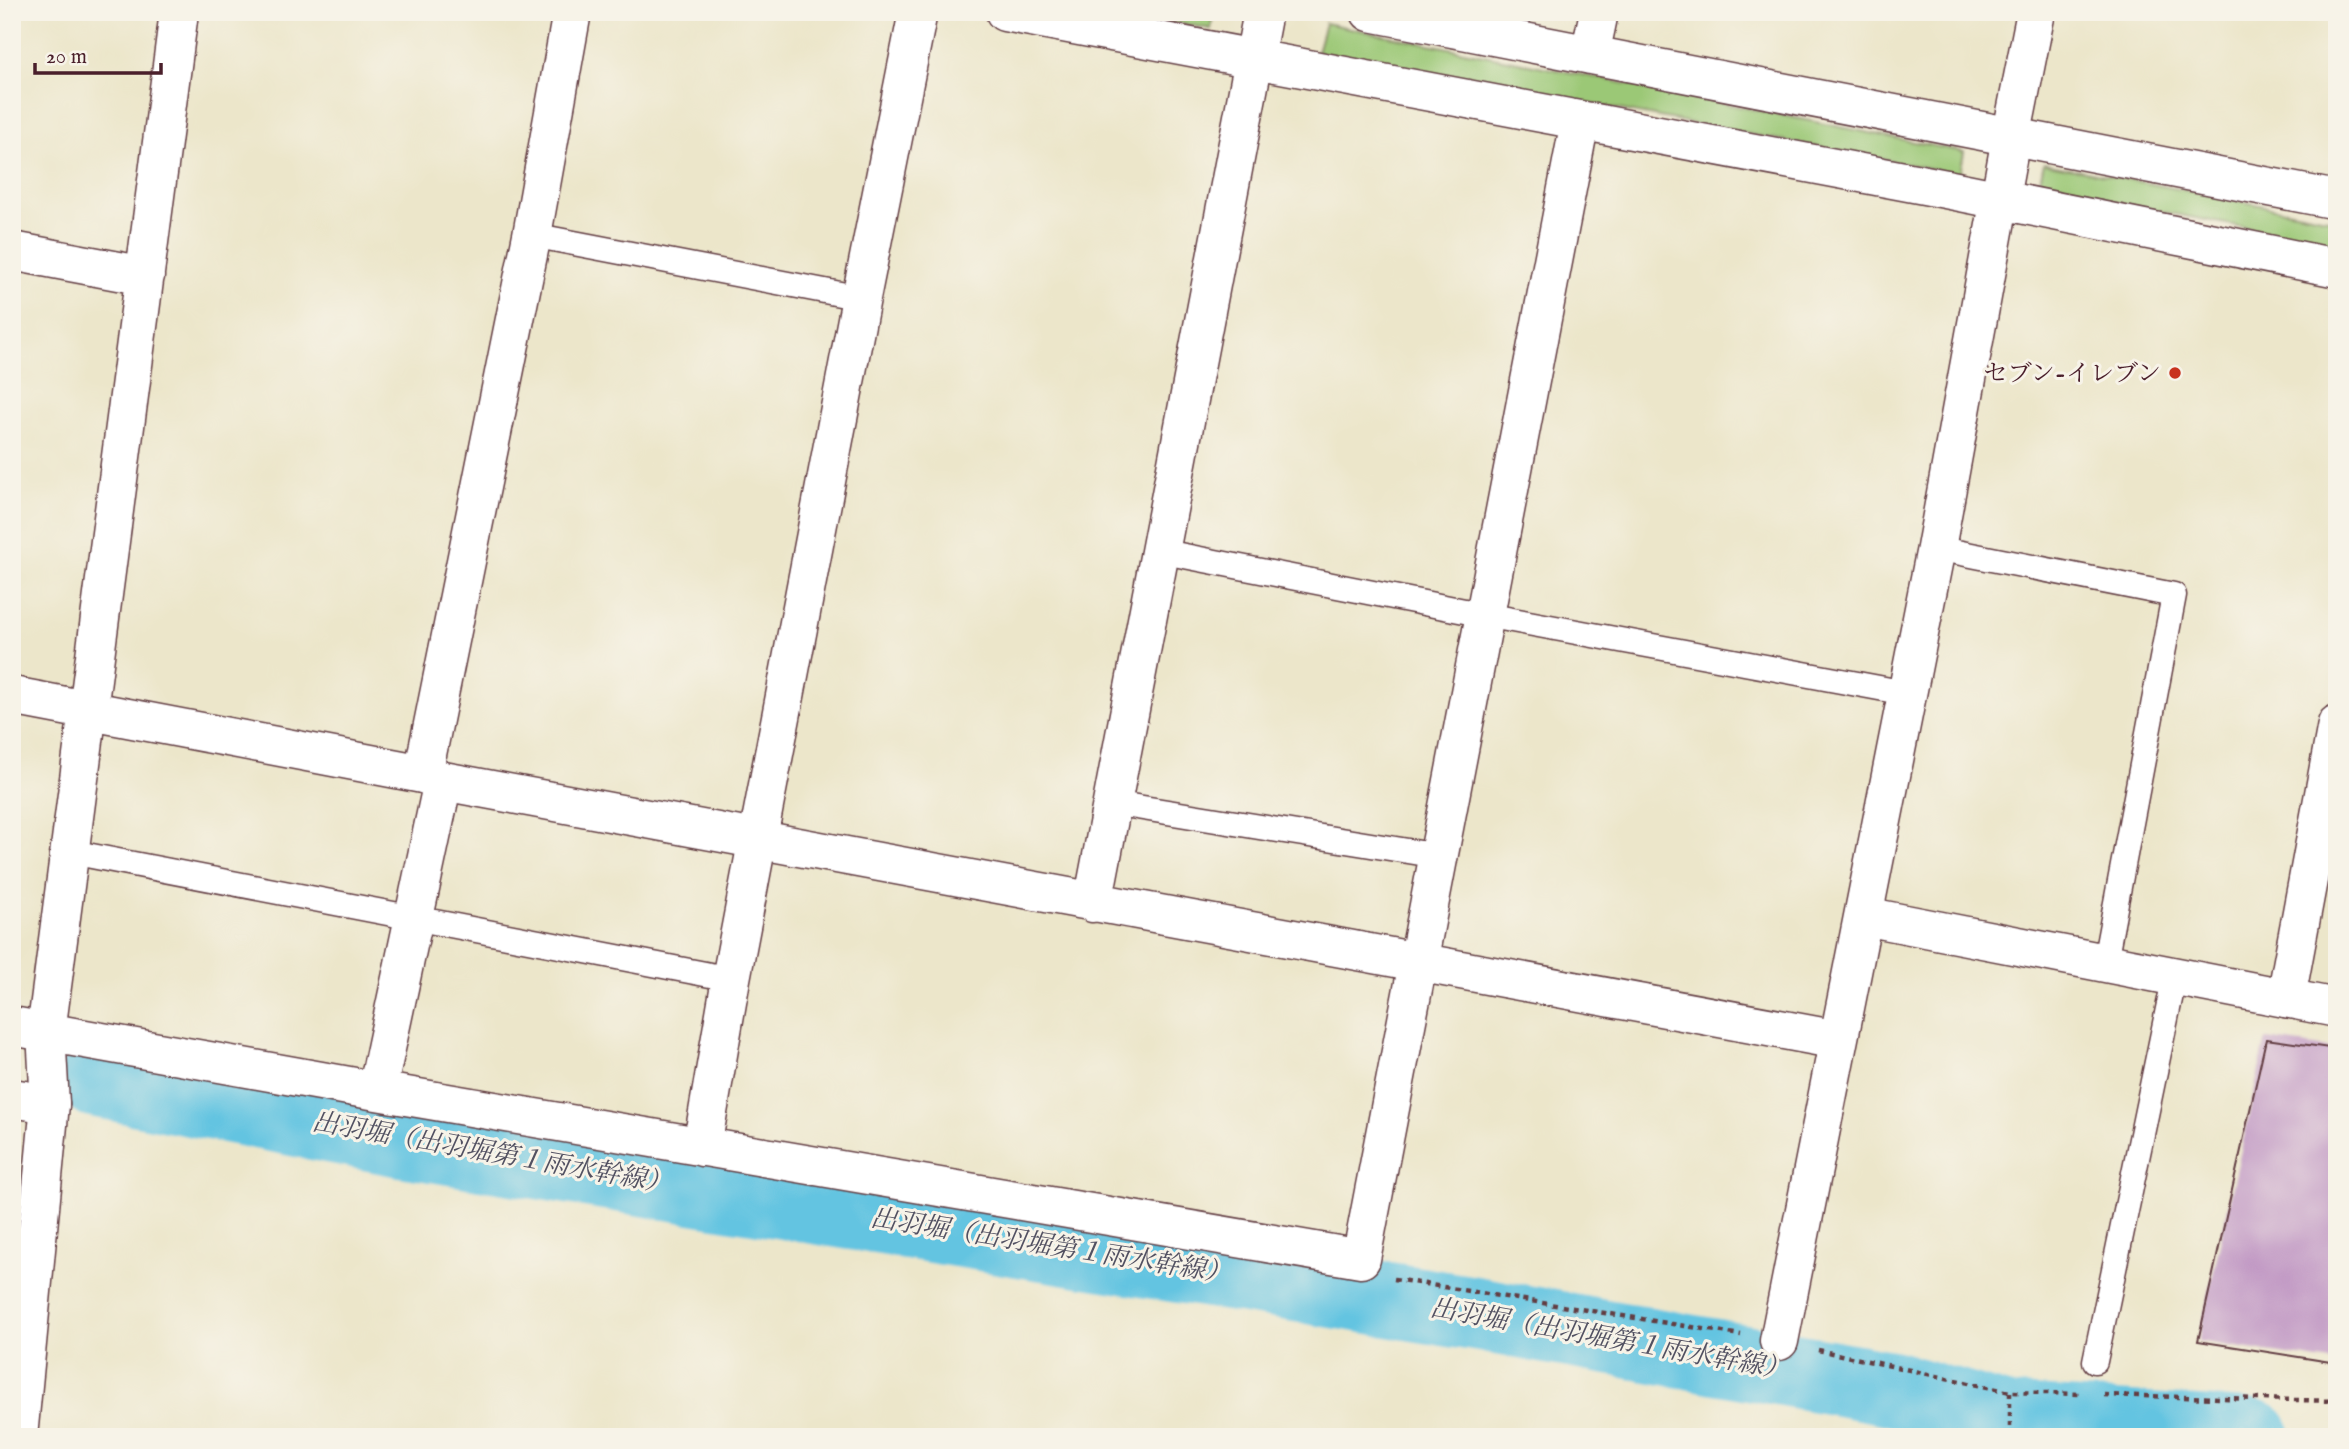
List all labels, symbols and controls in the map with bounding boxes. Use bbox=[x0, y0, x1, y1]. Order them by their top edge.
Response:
scale bar bbox=[35, 32, 161, 76]
text: 20 m bbox=[46, 44, 87, 71]
place label: セブン-イレブン bbox=[1984, 359, 2161, 390]
marker: セブン-イレブン bbox=[2167, 365, 2183, 381]
water label: 出羽堀（出羽堀第１雨水幹線） bbox=[310, 1106, 674, 1201]
water label: 出羽堀（出羽堀第１雨水幹線） bbox=[868, 1202, 1233, 1291]
water label: 出羽堀（出羽堀第１雨水幹線） bbox=[1428, 1292, 1792, 1387]

